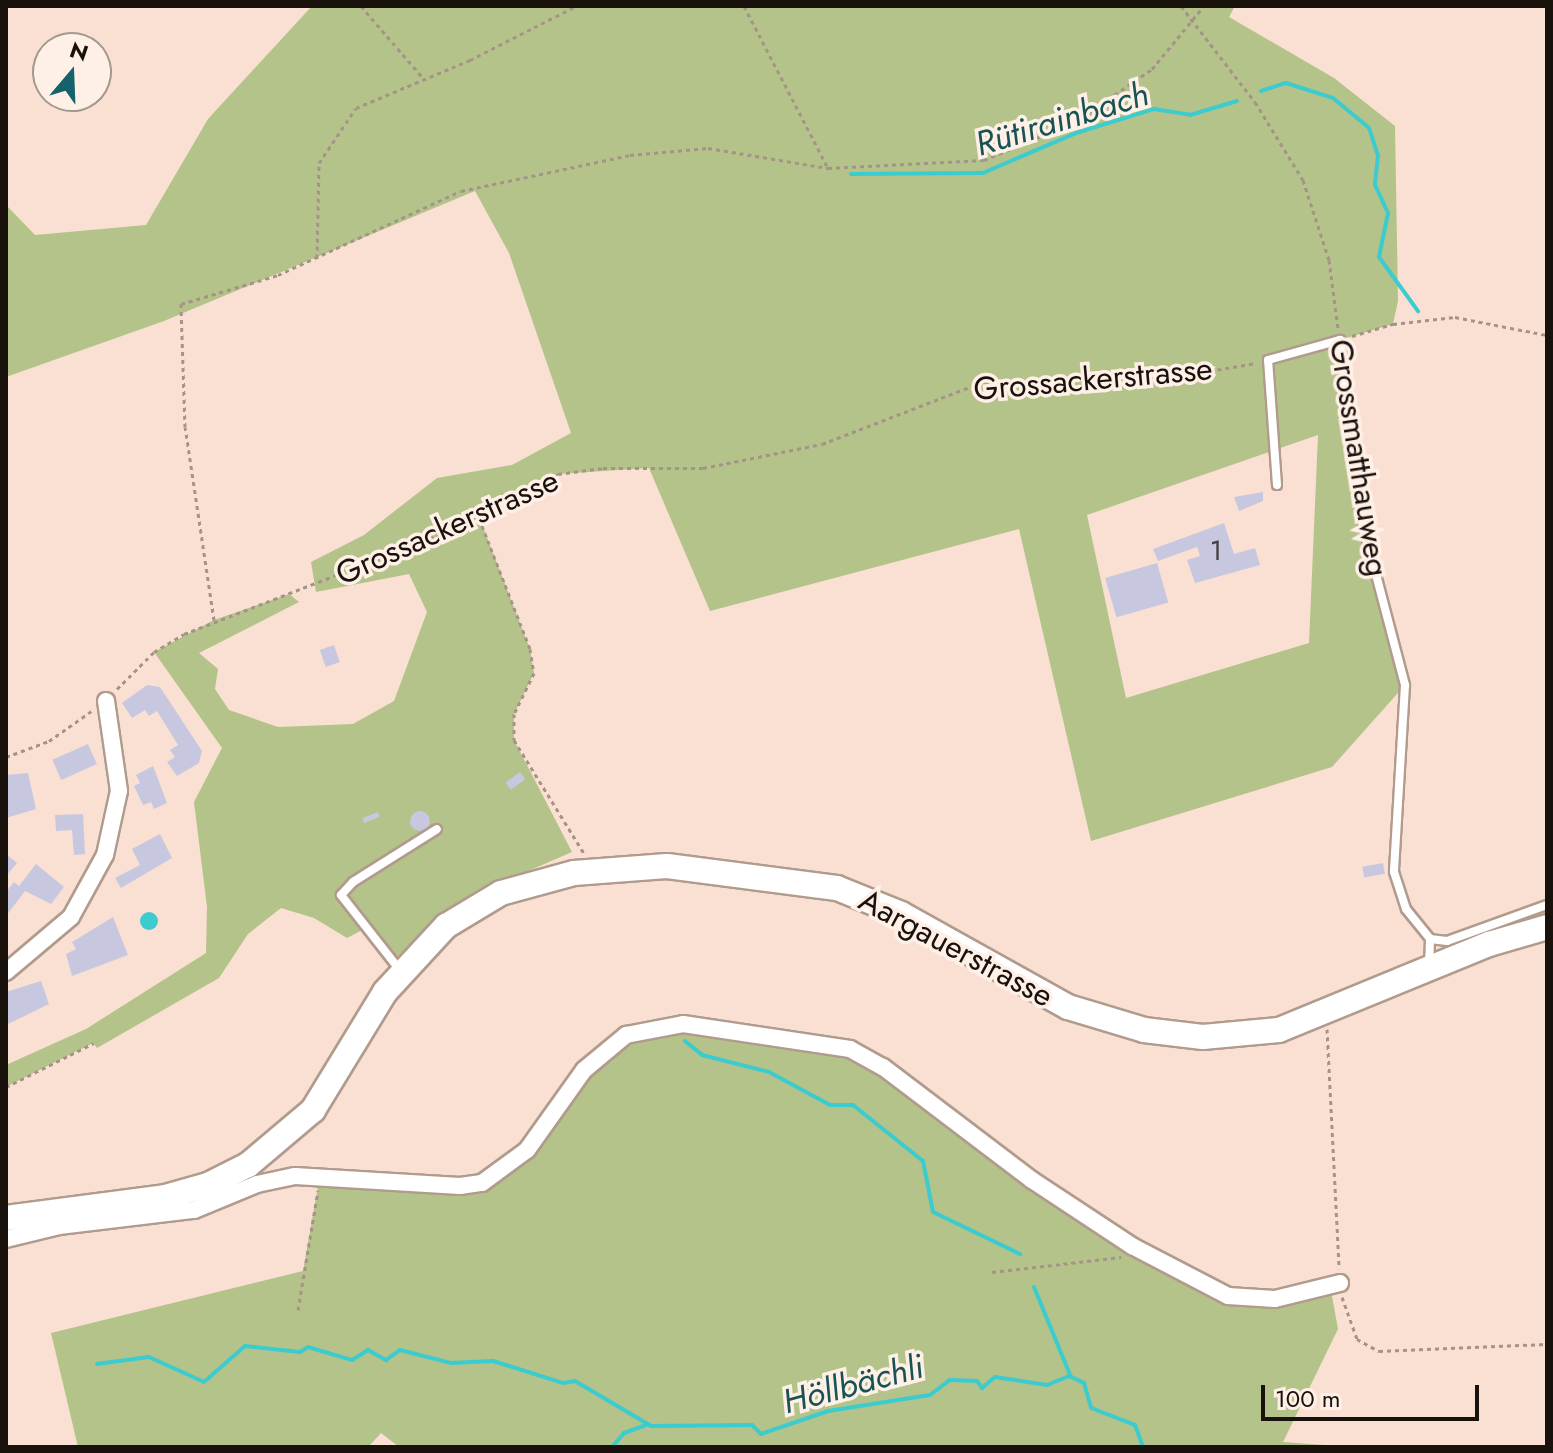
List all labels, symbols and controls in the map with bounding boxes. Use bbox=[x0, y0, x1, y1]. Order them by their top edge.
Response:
north arrow bbox=[32, 32, 112, 112]
text: N bbox=[66, 33, 93, 69]
water label: Rütirainbach bbox=[970, 73, 1154, 165]
street label: Grossmatthauweg bbox=[1321, 337, 1397, 579]
street label: Grossackerstrasse bbox=[972, 349, 1214, 409]
street label: Grossackerstrasse bbox=[330, 461, 564, 593]
house number: 1 bbox=[1210, 534, 1222, 568]
street label: Aargauerstrasse bbox=[852, 881, 1060, 1015]
water label: Höllbächli bbox=[778, 1346, 928, 1422]
scale bar bbox=[1265, 1369, 1483, 1419]
text: 100 m bbox=[1275, 1381, 1341, 1416]

